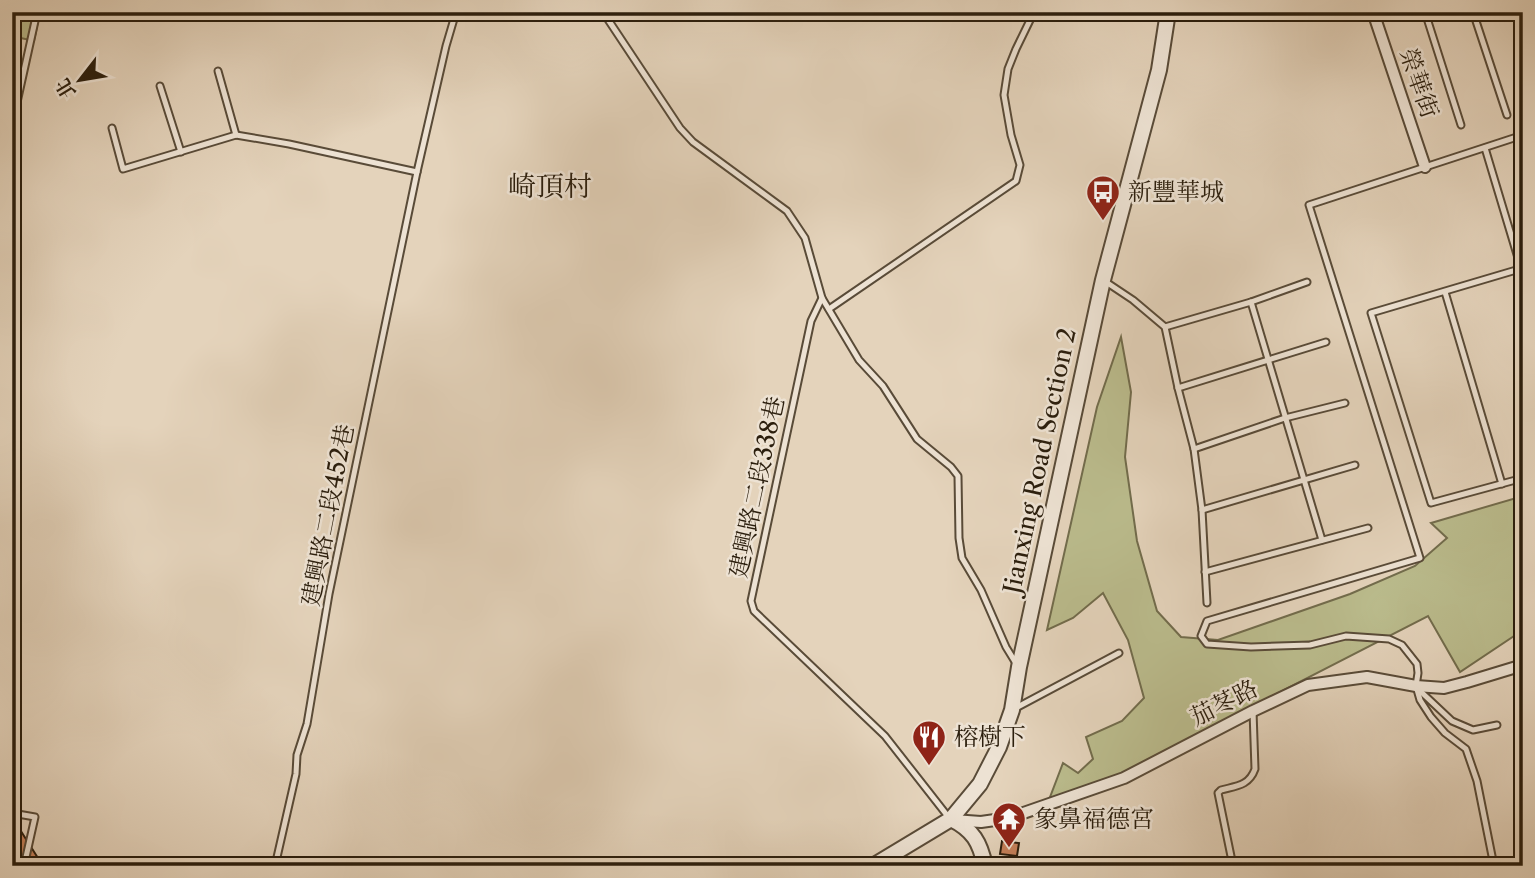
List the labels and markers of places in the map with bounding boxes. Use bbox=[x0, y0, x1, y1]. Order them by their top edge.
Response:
bus stop icon: 新豐華城 bbox=[1084, 173, 1122, 222]
place label: 新豐華城 bbox=[1128, 177, 1224, 206]
restaurant icon: 榕樹下 bbox=[910, 718, 948, 767]
place label: 榕樹下 bbox=[954, 722, 1026, 751]
temple icon: 象鼻福德宮 bbox=[990, 800, 1028, 849]
place label: 象鼻福德宮 bbox=[1034, 804, 1154, 833]

